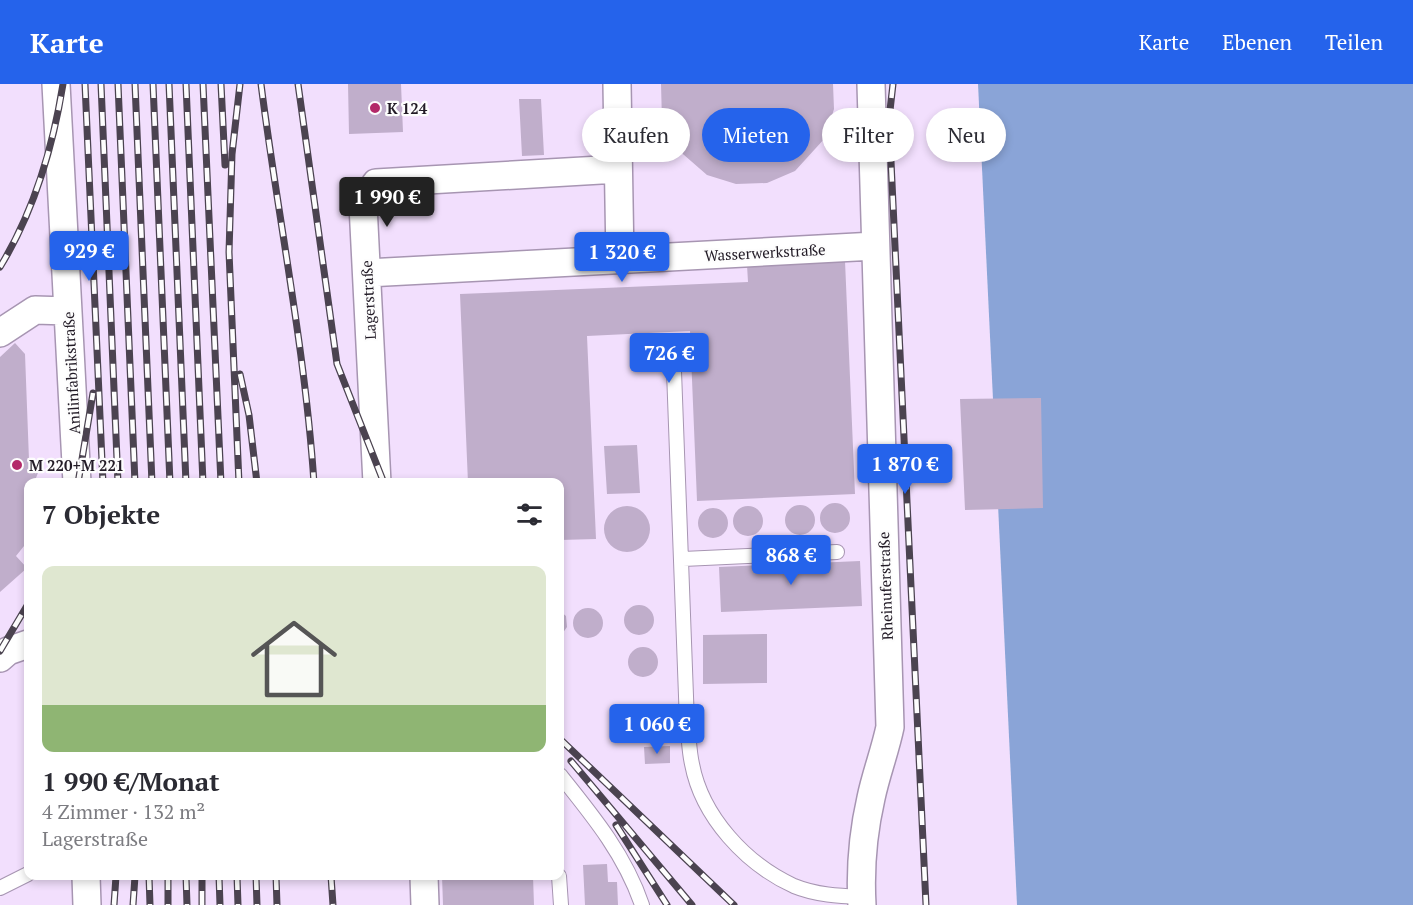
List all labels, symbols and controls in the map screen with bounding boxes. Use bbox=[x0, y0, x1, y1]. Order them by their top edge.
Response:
text: Karte bbox=[30, 24, 104, 61]
text: Karte bbox=[1139, 28, 1189, 56]
text: Ebenen bbox=[1222, 28, 1292, 56]
text: Teilen bbox=[1325, 28, 1383, 56]
place label: K 124 bbox=[387, 98, 428, 118]
marker: K 124 bbox=[368, 101, 382, 115]
chip: Kaufen bbox=[582, 108, 690, 162]
chip: Mieten bbox=[702, 108, 810, 162]
chip: Filter bbox=[822, 108, 914, 162]
chip: Neu bbox=[926, 108, 1006, 162]
pin: 1 990 € bbox=[332, 177, 442, 228]
text: 1 990 € bbox=[353, 183, 421, 210]
pin: 929 € bbox=[47, 231, 131, 282]
pin: 1 320 € bbox=[567, 232, 677, 283]
text: 929 € bbox=[64, 237, 114, 264]
text: 1 320 € bbox=[588, 238, 656, 265]
street label: Wasserwerkstraße bbox=[704, 239, 826, 265]
street label: Lagerstraße bbox=[356, 260, 380, 340]
street label: Anilinfabrikstraße bbox=[58, 311, 84, 435]
pin: 726 € bbox=[627, 333, 711, 384]
text: 726 € bbox=[644, 339, 694, 366]
pin: 1 870 € bbox=[850, 444, 960, 495]
text: 1 870 € bbox=[871, 450, 939, 477]
place label: M 220+M 221 bbox=[29, 455, 124, 475]
marker: M 220+M 221 bbox=[10, 458, 24, 472]
text: 7 Objekte bbox=[42, 497, 160, 531]
icon: filters bbox=[513, 498, 546, 531]
street label: Rheinuferstraße bbox=[873, 531, 897, 641]
pin: 868 € bbox=[749, 535, 833, 586]
text: 868 € bbox=[766, 541, 816, 568]
icon: home bbox=[240, 605, 348, 713]
pin: 1 060 € bbox=[602, 704, 712, 755]
text: 1 060 € bbox=[623, 710, 691, 737]
text: 1 990 €/Monat bbox=[42, 764, 220, 798]
text: 4 Zimmer · 132 m² bbox=[42, 798, 205, 825]
text: Lagerstraße bbox=[42, 825, 148, 852]

